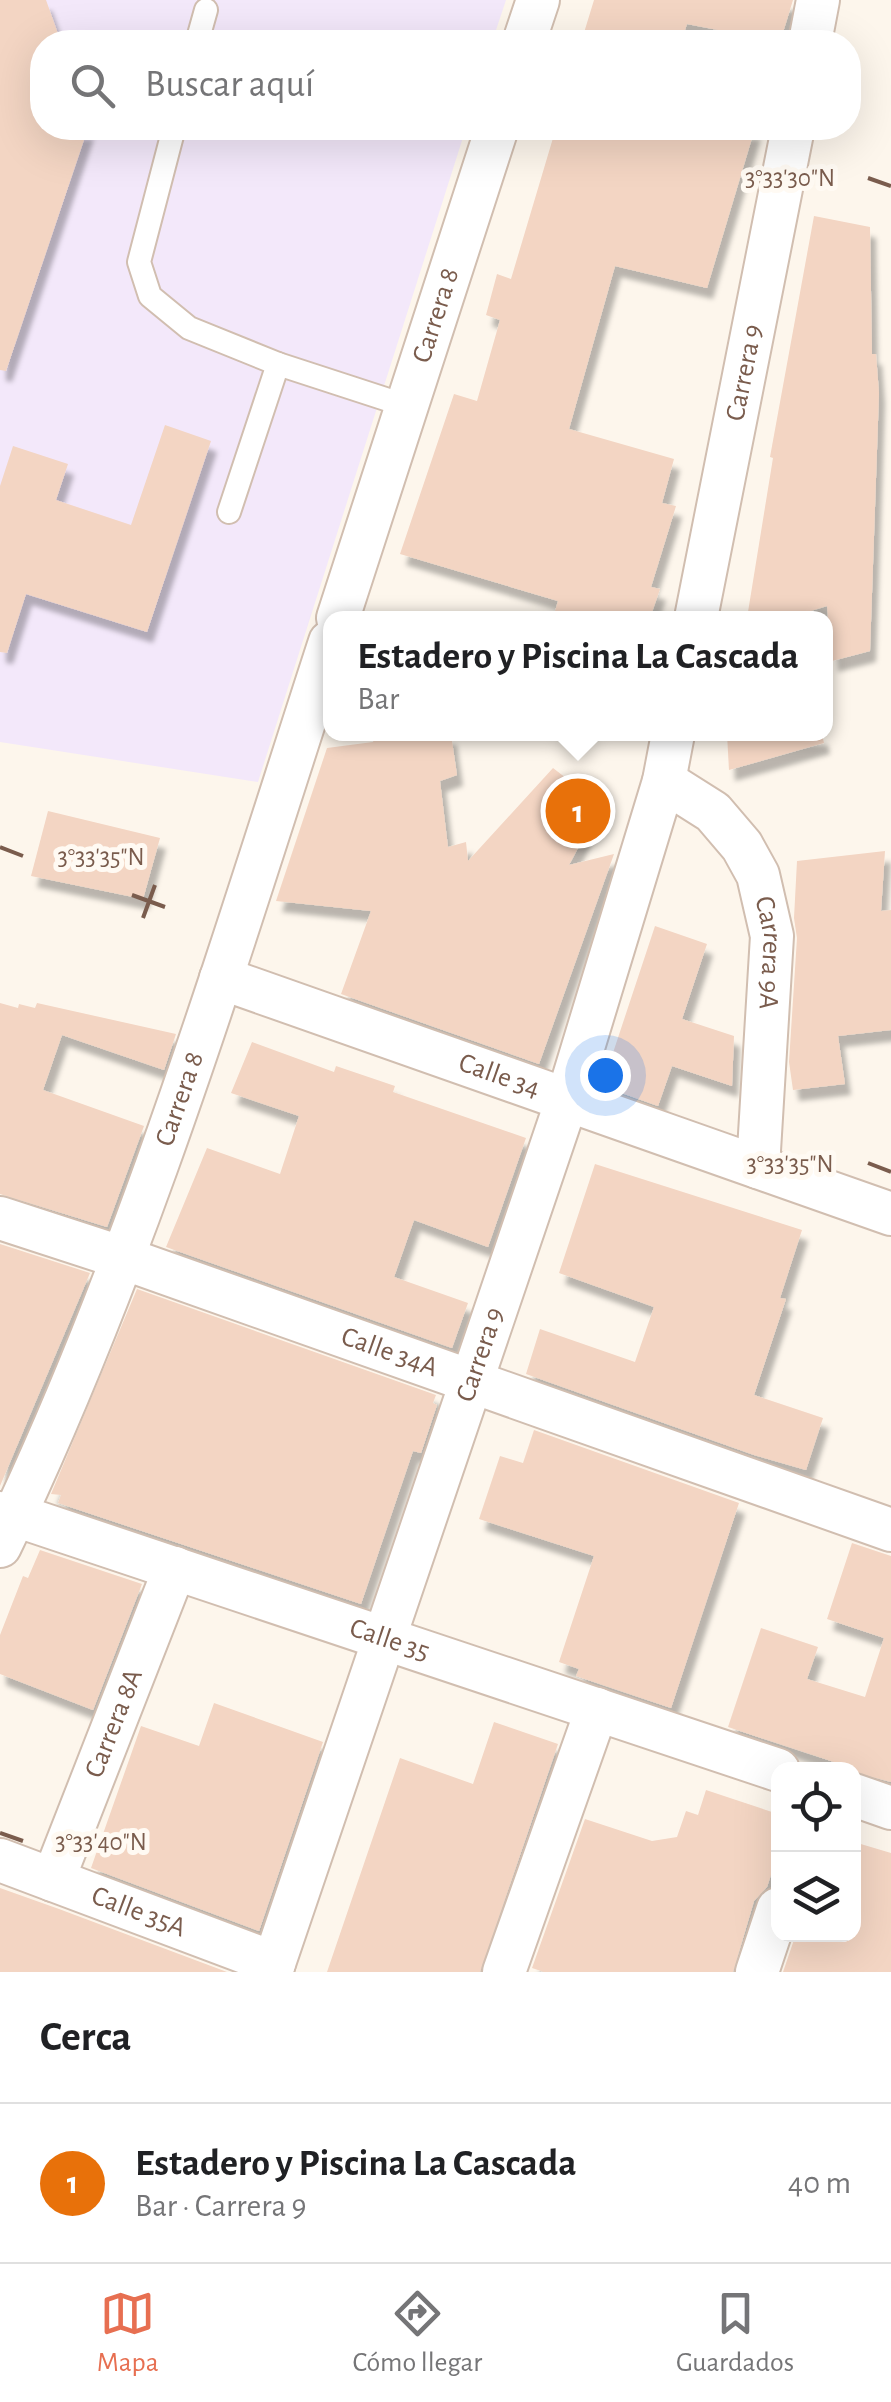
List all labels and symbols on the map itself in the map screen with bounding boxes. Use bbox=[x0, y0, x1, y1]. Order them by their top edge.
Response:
text: 3°33'30"N bbox=[745, 166, 835, 191]
street label: Carrera 8 bbox=[408, 265, 465, 366]
street label: Carrera 9 bbox=[721, 322, 768, 423]
pin: 1 bbox=[546, 774, 610, 848]
text: 3°33'35"N bbox=[57, 845, 145, 870]
street label: Carrera 9A bbox=[749, 894, 786, 1010]
street label: Carrera 8 bbox=[151, 1048, 209, 1150]
street label: Calle 34 bbox=[455, 1049, 543, 1103]
your location bbox=[580, 1050, 631, 1101]
text: 3°33'35"N bbox=[746, 1152, 834, 1177]
street label: Carrera 9 bbox=[452, 1304, 510, 1405]
street label: Calle 34A bbox=[338, 1322, 441, 1382]
street label: Calle 35 bbox=[346, 1614, 433, 1666]
street label: Carrera 8A bbox=[80, 1665, 148, 1782]
text: 3°33'40"N bbox=[55, 1830, 147, 1855]
street label: Calle 35A bbox=[88, 1882, 189, 1942]

